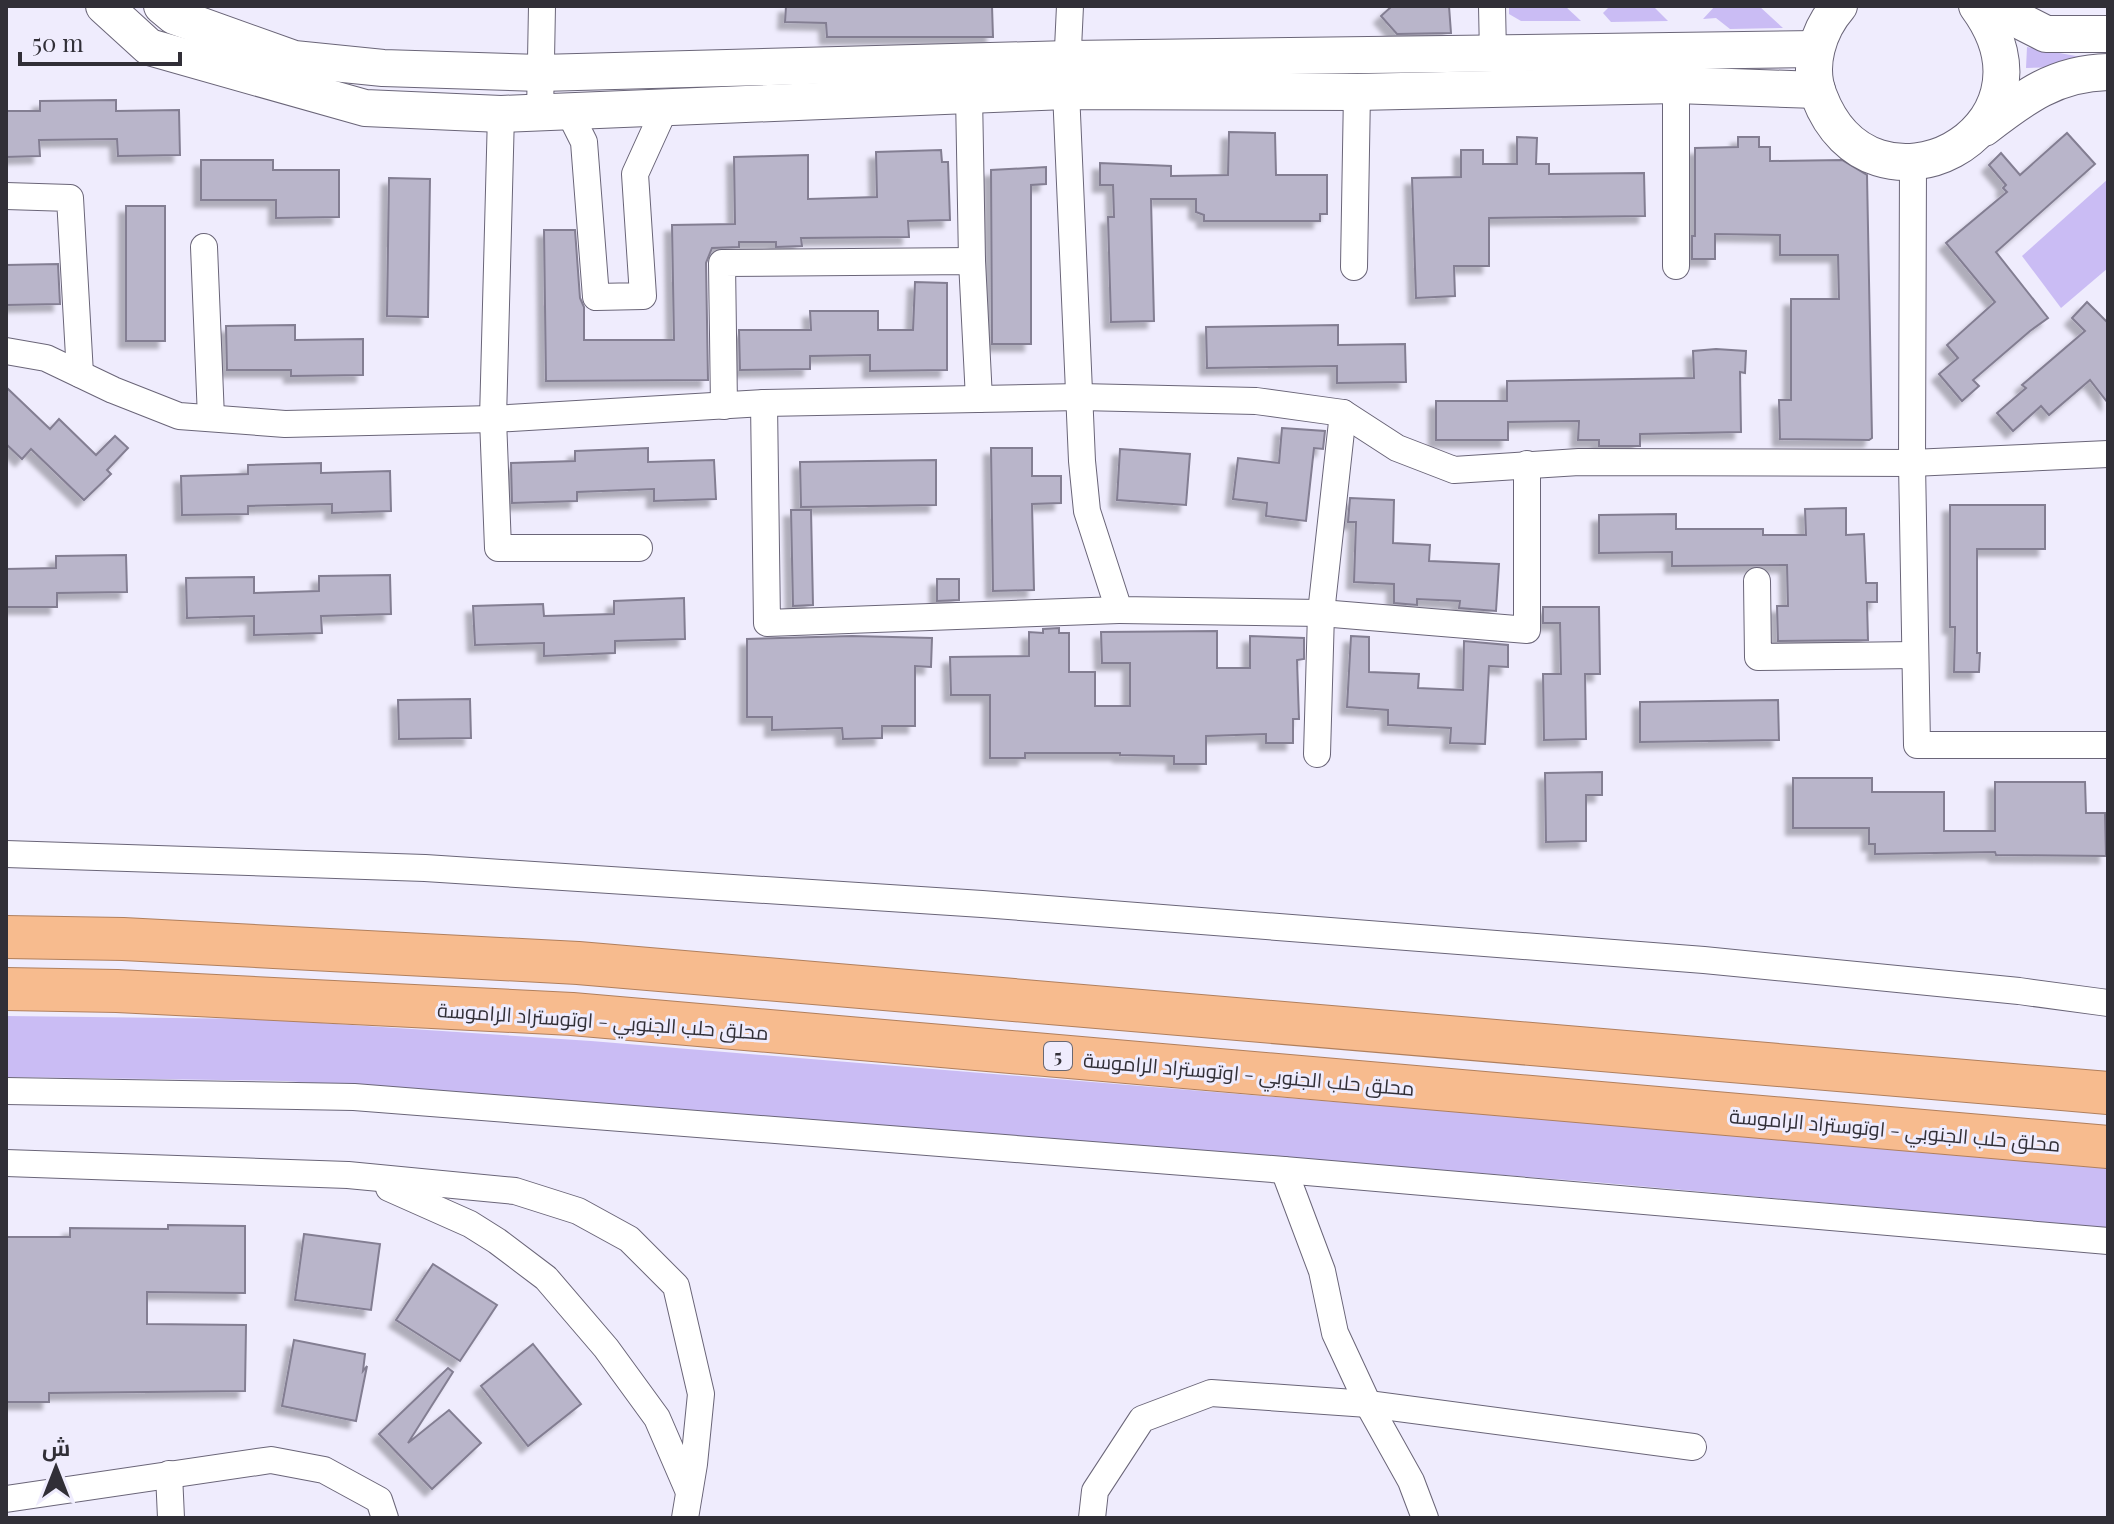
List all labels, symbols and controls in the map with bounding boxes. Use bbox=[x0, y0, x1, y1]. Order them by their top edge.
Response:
scale bar bbox=[20, 16, 180, 66]
text: 50 m bbox=[32, 26, 84, 58]
street label: محلق حلب الجنوبي - اوتوستراد الراموسة bbox=[436, 995, 770, 1049]
road number: 5 bbox=[1044, 1042, 1072, 1070]
street label: محلق حلب الجنوبي - اوتوستراد الراموسة bbox=[1082, 1045, 1416, 1105]
street label: محلق حلب الجنوبي - اوتوستراد الراموسة bbox=[1728, 1101, 2062, 1161]
north arrow bbox=[16, 1428, 96, 1508]
text: ش bbox=[42, 1432, 70, 1462]

